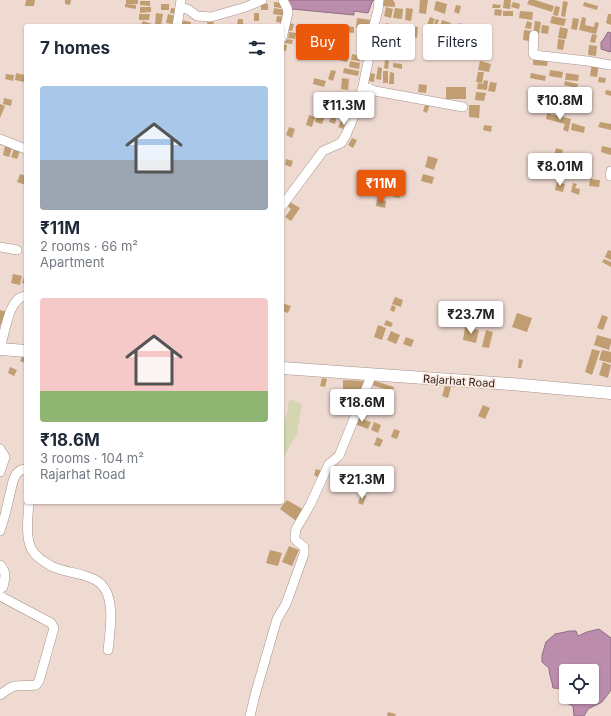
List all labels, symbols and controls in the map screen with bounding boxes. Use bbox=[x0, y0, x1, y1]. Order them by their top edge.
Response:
chip: Buy bbox=[296, 24, 349, 60]
chip: Rent bbox=[357, 24, 415, 60]
chip: Filters bbox=[423, 24, 492, 60]
icon: filters bbox=[246, 37, 268, 59]
text: 7 homes bbox=[40, 38, 110, 58]
pin: ₹10.8M bbox=[527, 87, 593, 121]
pin: ₹11.3M bbox=[311, 92, 377, 126]
text: ₹10.8M bbox=[537, 92, 583, 108]
text: ₹11.3M bbox=[322, 97, 366, 113]
icon: home bbox=[118, 112, 190, 184]
pin: ₹8.01M bbox=[527, 153, 593, 187]
text: ₹8.01M bbox=[537, 158, 583, 174]
pin: ₹11M bbox=[357, 170, 405, 204]
text: ₹11M bbox=[366, 175, 396, 191]
text: ₹11M bbox=[40, 218, 80, 238]
text: 2 rooms · 66 m² bbox=[40, 238, 138, 254]
text: Apartment bbox=[40, 254, 105, 270]
pin: ₹23.7M bbox=[438, 301, 504, 335]
text: ₹23.7M bbox=[447, 306, 495, 322]
icon: home bbox=[118, 324, 190, 396]
street label: Rajarhat Road bbox=[422, 371, 496, 391]
pin: ₹18.6M bbox=[329, 389, 395, 423]
text: ₹18.6M bbox=[339, 394, 385, 410]
text: ₹18.6M bbox=[40, 430, 100, 450]
text: 3 rooms · 104 m² bbox=[40, 450, 144, 466]
text: Rajarhat Road bbox=[40, 466, 125, 482]
pin: ₹21.3M bbox=[329, 466, 395, 500]
text: ₹21.3M bbox=[339, 471, 385, 487]
map controls bbox=[559, 664, 599, 704]
button: locate bbox=[559, 664, 599, 704]

